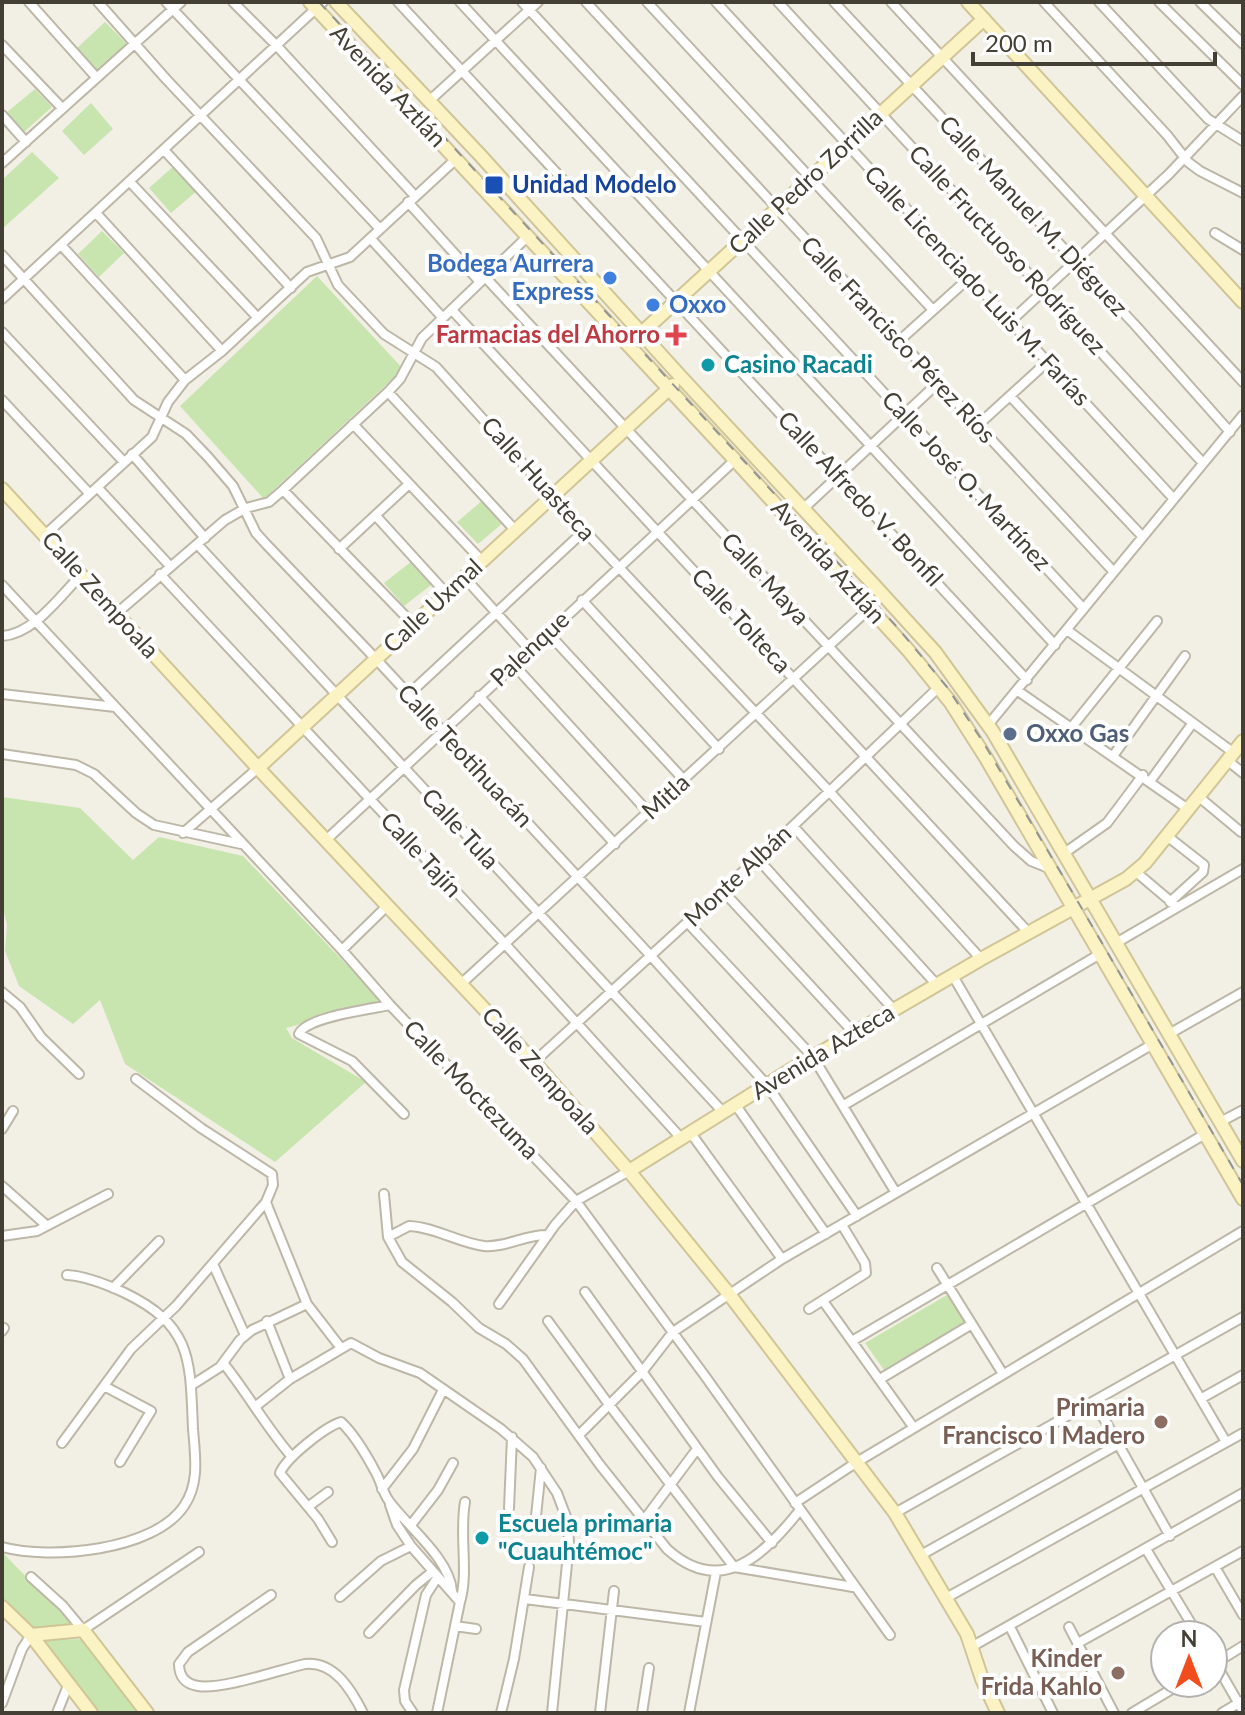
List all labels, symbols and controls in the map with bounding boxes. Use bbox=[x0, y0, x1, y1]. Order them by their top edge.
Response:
scale bar bbox=[973, 16, 1215, 66]
street label: Avenida Aztlán bbox=[325, 18, 453, 152]
text: 200 m bbox=[985, 28, 1053, 57]
street label: Calle Pedro Zorrilla bbox=[722, 102, 888, 260]
street label: Calle Manuel M. Diéguez bbox=[934, 109, 1135, 321]
street label: Calle Fructuoso Rodríguez bbox=[904, 138, 1113, 360]
street label: Calle Licenciado Luis M. Farías bbox=[859, 159, 1097, 411]
place label: Unidad Modelo bbox=[512, 169, 677, 198]
marker: Unidad Modelo bbox=[483, 174, 505, 196]
street label: Calle Francisco Pérez Ríos bbox=[796, 230, 1002, 448]
place label: Bodega Aurrera Express bbox=[427, 248, 594, 305]
marker: Bodega Aurrera Express bbox=[601, 269, 619, 287]
place label: Oxxo bbox=[669, 289, 726, 318]
marker: Oxxo bbox=[644, 296, 662, 314]
place label: Farmacias del Ahorro bbox=[436, 319, 660, 348]
marker: Farmacias del Ahorro bbox=[667, 326, 685, 344]
place label: Casino Racadi bbox=[724, 349, 873, 378]
marker: Casino Racadi bbox=[699, 356, 717, 374]
street label: Calle José O. Martínez bbox=[876, 384, 1058, 576]
street label: Calle Alfredo V. Bonfil bbox=[773, 404, 950, 591]
street label: Calle Huasteca bbox=[476, 410, 602, 546]
street label: Avenida Aztlán bbox=[766, 493, 892, 629]
street label: Calle Zempoala bbox=[36, 524, 166, 664]
street label: Calle Maya bbox=[716, 526, 816, 630]
street label: Calle Uxmal bbox=[376, 552, 487, 658]
street label: Calle Tolteca bbox=[686, 562, 798, 678]
street label: Palenque bbox=[484, 604, 574, 692]
street label: Calle Teotihuacán bbox=[392, 677, 540, 833]
place label: Oxxo Gas bbox=[1026, 718, 1129, 747]
marker: Oxxo Gas bbox=[1001, 725, 1019, 743]
street label: Mitla bbox=[635, 767, 695, 825]
street label: Calle Tula bbox=[416, 782, 506, 874]
street label: Calle Tajín bbox=[375, 805, 469, 903]
street label: Monte Albán bbox=[677, 818, 797, 932]
street label: Avenida Azteca bbox=[746, 997, 899, 1105]
street label: Calle Zempoala bbox=[476, 1000, 606, 1140]
street label: Calle Moctezuma bbox=[398, 1013, 546, 1165]
place label: Primaria Francisco I Madero bbox=[942, 1392, 1145, 1449]
marker: Primaria Francisco I Madero bbox=[1152, 1413, 1170, 1431]
place label: Escuela primaria "Cuauhtémoc" bbox=[498, 1508, 672, 1565]
marker: Escuela primaria "Cuauhtémoc" bbox=[473, 1529, 491, 1547]
north arrow bbox=[1149, 1619, 1229, 1699]
text: N bbox=[1181, 1625, 1197, 1652]
place label: Kinder Frida Kahlo bbox=[981, 1643, 1102, 1700]
marker: Kinder Frida Kahlo bbox=[1109, 1664, 1127, 1682]

